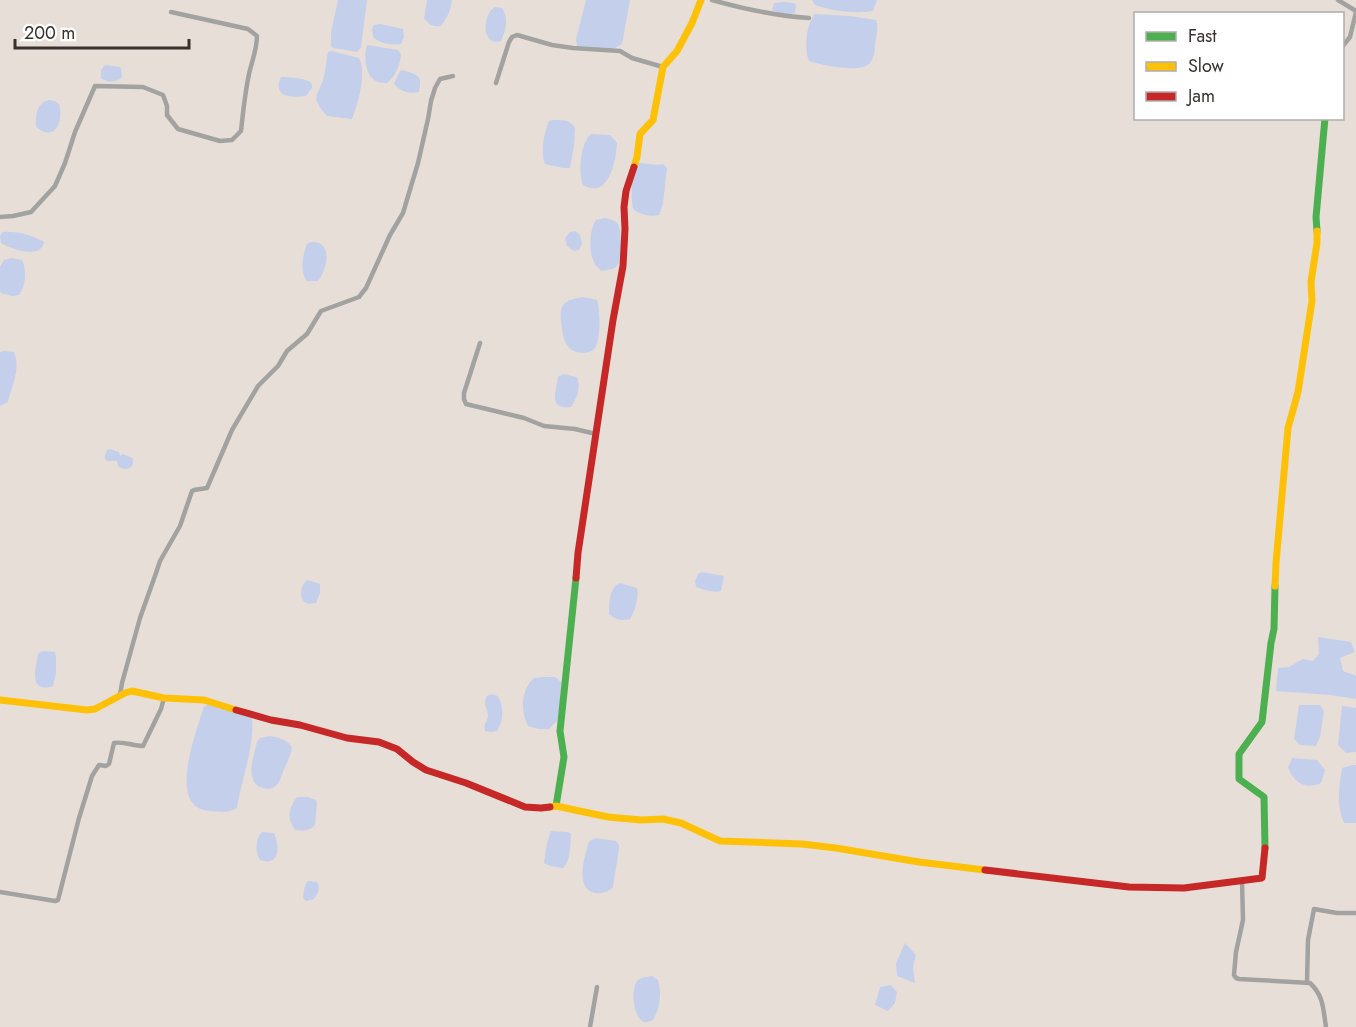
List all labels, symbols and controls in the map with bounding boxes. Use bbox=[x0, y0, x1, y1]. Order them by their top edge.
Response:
scale bar bbox=[15, 12, 189, 50]
legend bbox=[1134, 12, 1344, 120]
text: 200 m bbox=[24, 20, 75, 46]
text: Fast bbox=[1188, 23, 1217, 49]
text: Slow bbox=[1188, 53, 1225, 79]
text: Jam bbox=[1186, 83, 1215, 109]

